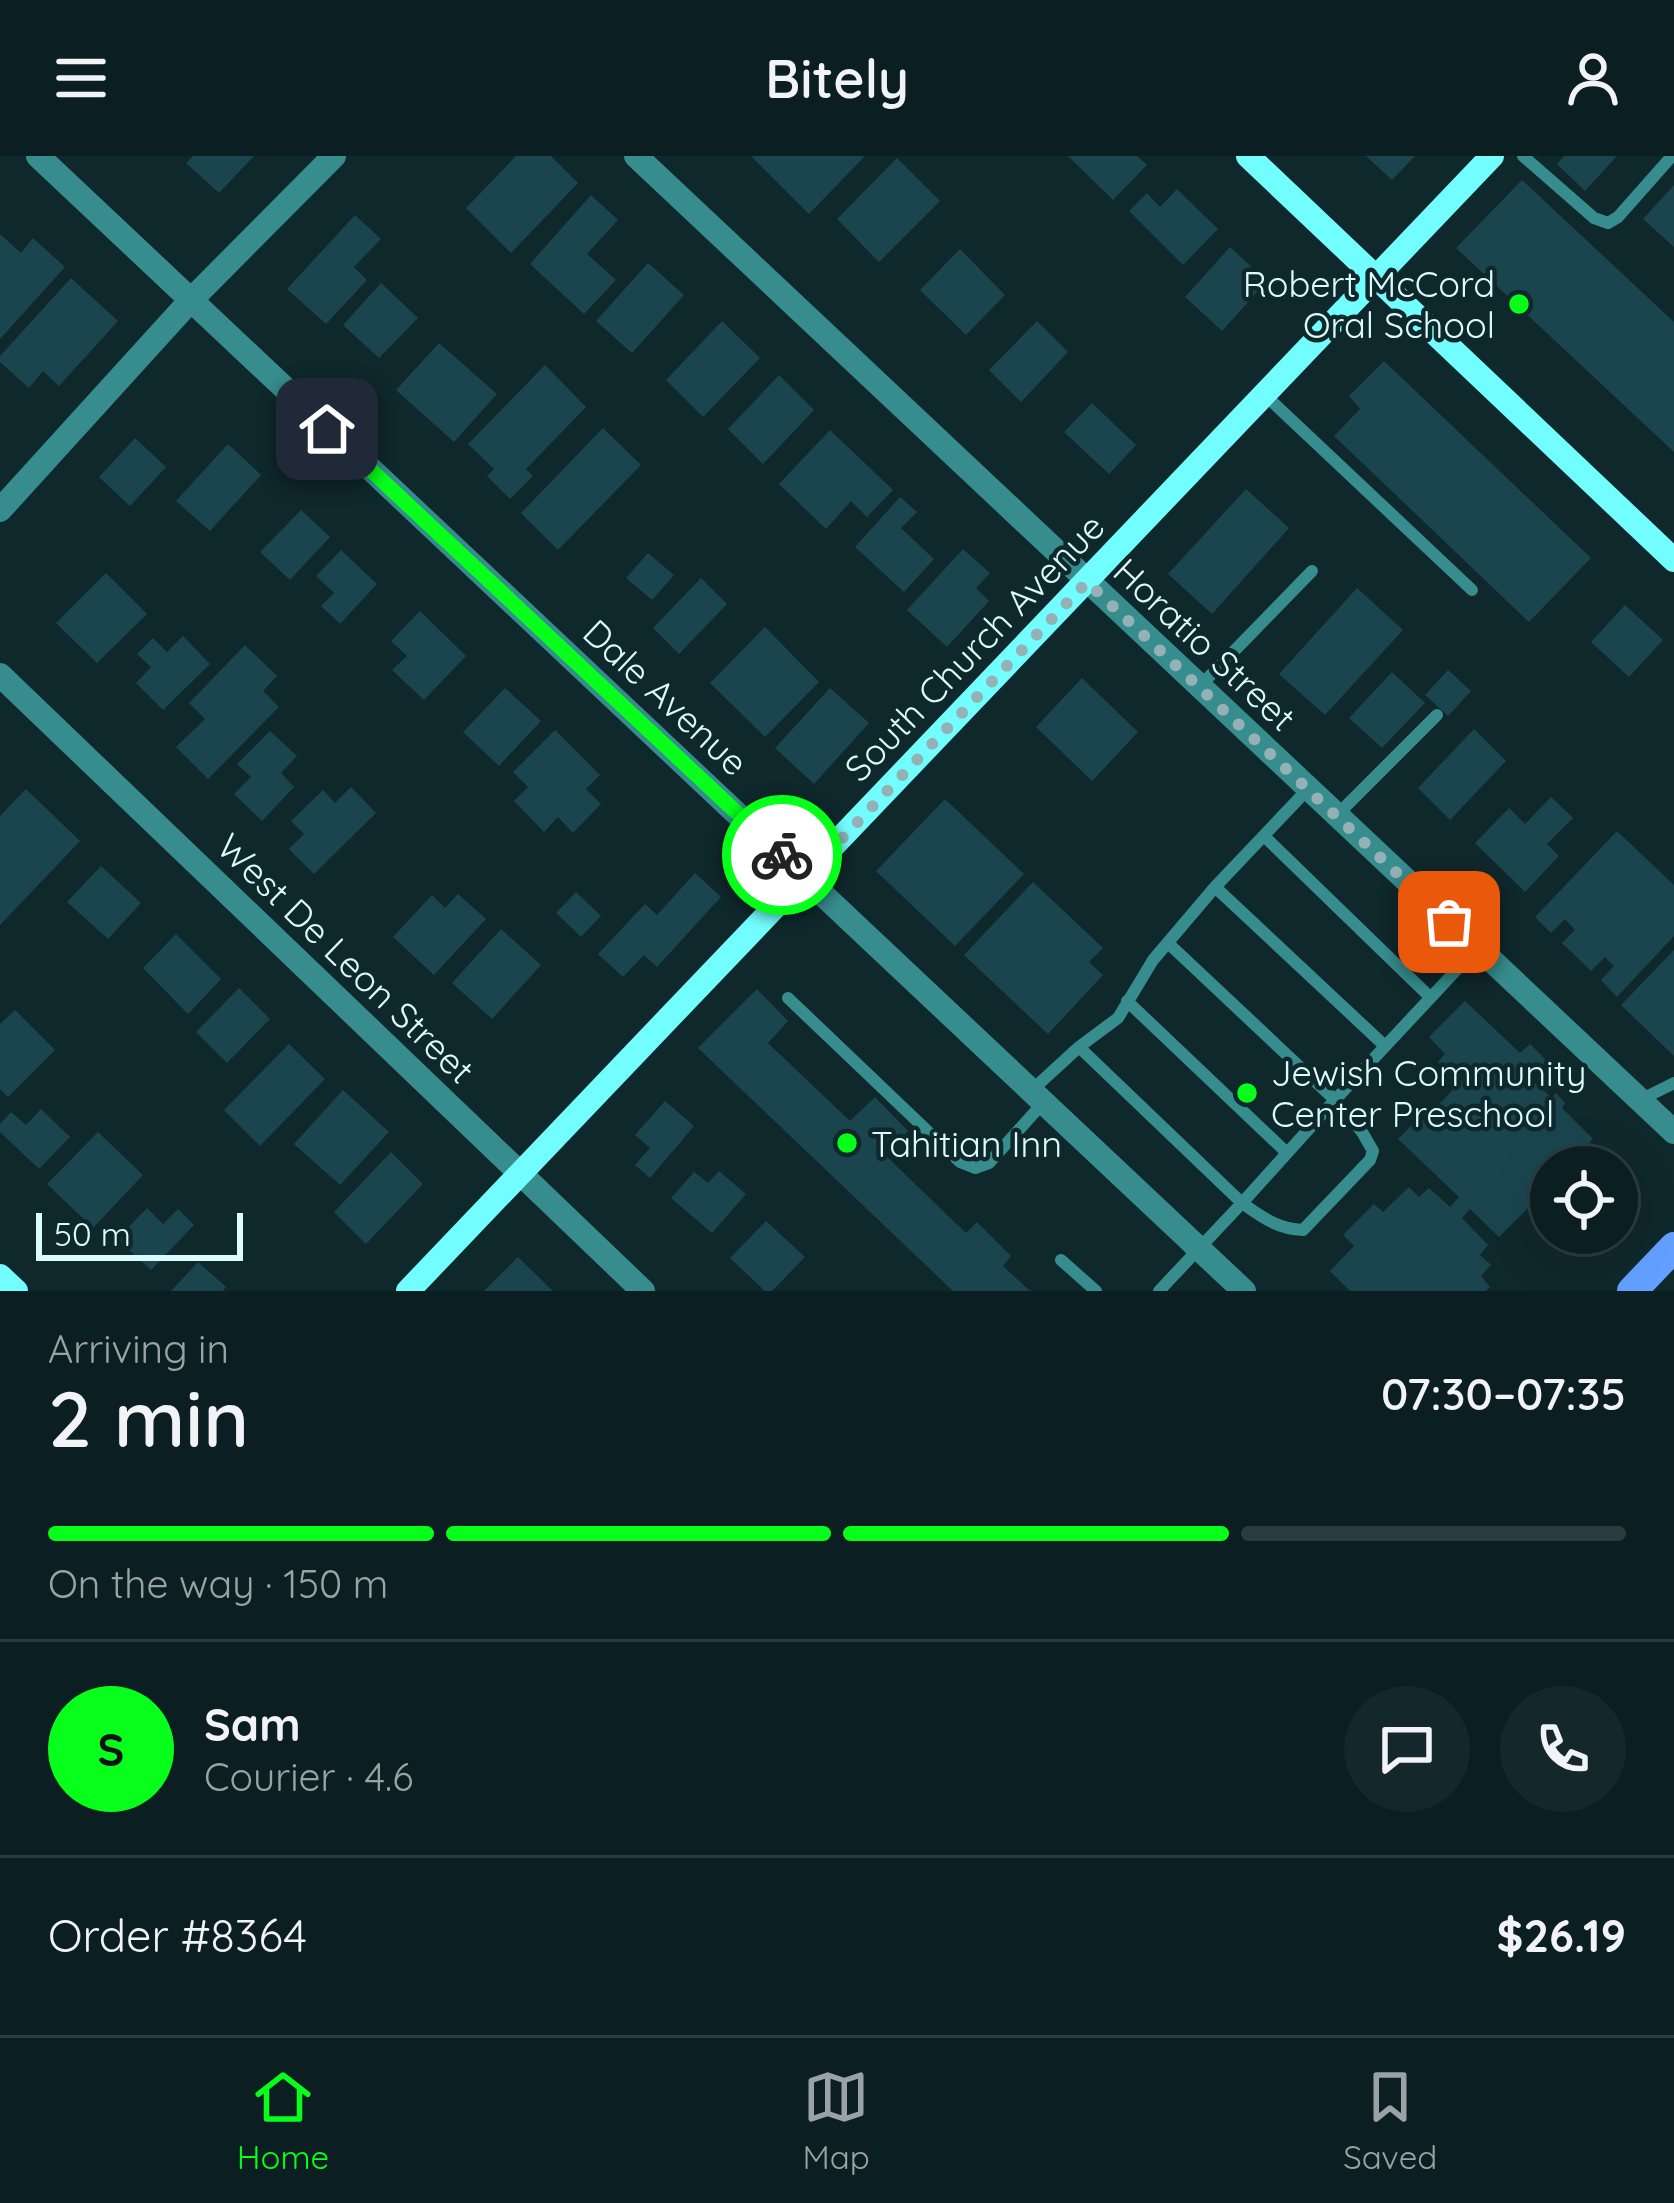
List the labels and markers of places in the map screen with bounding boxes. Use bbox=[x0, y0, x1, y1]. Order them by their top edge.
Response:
place label: Robert McCord Oral School bbox=[1243, 261, 1495, 347]
marker: Robert McCord Oral School bbox=[1506, 291, 1532, 317]
pin bbox=[276, 378, 378, 480]
pin bbox=[1398, 871, 1500, 973]
place label: Jewish Community Center Preschool bbox=[1271, 1050, 1586, 1136]
marker: Jewish Community Center Preschool bbox=[1234, 1080, 1260, 1106]
place label: Tahitian Inn bbox=[871, 1121, 1062, 1166]
marker: Tahitian Inn bbox=[834, 1130, 860, 1156]

